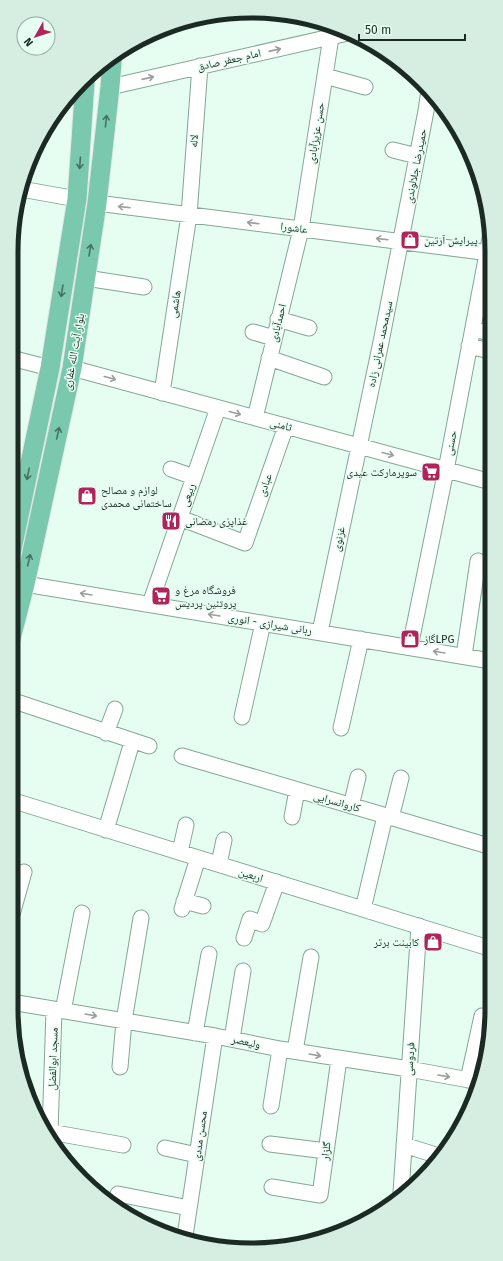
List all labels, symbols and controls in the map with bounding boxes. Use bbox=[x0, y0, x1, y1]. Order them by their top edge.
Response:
north arrow bbox=[16, 16, 56, 56]
scale bar bbox=[359, 16, 465, 42]
text: 50 m bbox=[365, 23, 391, 37]
text: N bbox=[21, 35, 36, 49]
one-way arrow bbox=[268, 45, 281, 53]
street label: امام جعفر صادق bbox=[196, 46, 262, 74]
one-way arrow bbox=[141, 74, 154, 82]
street label: حسن عزیزآبادی bbox=[305, 102, 327, 164]
one-way arrow bbox=[103, 115, 110, 128]
street label: حمیدرضا جلالوندی bbox=[402, 128, 430, 204]
street label: لاله bbox=[187, 134, 201, 148]
one-way arrow bbox=[76, 156, 83, 169]
one-way arrow bbox=[118, 203, 131, 211]
one-way arrow bbox=[247, 219, 260, 227]
street label: عاشورا bbox=[280, 220, 309, 236]
shop icon: پیرایش آرتین bbox=[399, 229, 421, 251]
place label: پیرایش آرتین bbox=[424, 234, 478, 247]
one-way arrow bbox=[376, 235, 389, 243]
one-way arrow bbox=[86, 243, 94, 256]
one-way arrow bbox=[58, 284, 66, 297]
street label: هاشمی bbox=[166, 289, 184, 319]
street label: سیدمحمد عمرانی زاده bbox=[364, 300, 396, 388]
street label: احمدآبادی bbox=[267, 302, 289, 344]
street label: بلوار آیت الله غفاری bbox=[61, 312, 87, 392]
one-way arrow bbox=[103, 375, 116, 383]
one-way arrow bbox=[228, 409, 241, 417]
street label: ثامنی bbox=[269, 416, 294, 434]
one-way arrow bbox=[54, 426, 62, 439]
street label: حسنی bbox=[442, 429, 460, 457]
one-way arrow bbox=[381, 451, 394, 458]
supermarket icon: سوپرمارکت عیدی bbox=[420, 461, 442, 483]
place label: سوپرمارکت عیدی bbox=[346, 466, 417, 479]
one-way arrow bbox=[23, 467, 31, 480]
street label: عبادی bbox=[255, 472, 275, 498]
street label: ربیعی bbox=[178, 482, 198, 508]
place label: لوازم و مصالح ساختمانی محمدی bbox=[101, 484, 172, 510]
shop icon: لوازم و مصالح ساختمانی محمدی bbox=[76, 485, 98, 507]
restaurant icon: غذاپزی رمضانی bbox=[160, 510, 182, 532]
place label: غذاپزی رمضانی bbox=[185, 515, 248, 528]
street label: غزنوی bbox=[330, 525, 348, 553]
one-way arrow bbox=[26, 553, 34, 566]
place label: فروشگاه مرغ و پروتئین پردیس bbox=[175, 584, 237, 610]
supermarket icon: فروشگاه مرغ و پروتئین پردیس bbox=[150, 585, 172, 607]
one-way arrow bbox=[79, 590, 92, 598]
one-way arrow bbox=[208, 611, 221, 619]
street label: ربانی شیرازی - انوری bbox=[227, 611, 313, 637]
shop icon: گازLPG bbox=[399, 628, 421, 650]
place label: گازLPG bbox=[423, 633, 454, 646]
one-way arrow bbox=[433, 648, 446, 656]
street label: کاروانسرایی bbox=[312, 789, 362, 815]
street label: اربعین bbox=[237, 865, 265, 885]
shop icon: کابینت برتر bbox=[422, 931, 444, 953]
place label: کابینت برتر bbox=[373, 936, 419, 949]
one-way arrow bbox=[84, 1012, 97, 1020]
street label: مسجد ابوالفضل bbox=[45, 1027, 61, 1091]
street label: ولیعصر bbox=[229, 1032, 262, 1051]
street label: فردوسی bbox=[402, 1041, 418, 1076]
one-way arrow bbox=[308, 1051, 321, 1059]
one-way arrow bbox=[437, 1072, 450, 1080]
street label: محسن مددی bbox=[190, 1110, 210, 1162]
street label: گلزار bbox=[318, 1140, 334, 1162]

